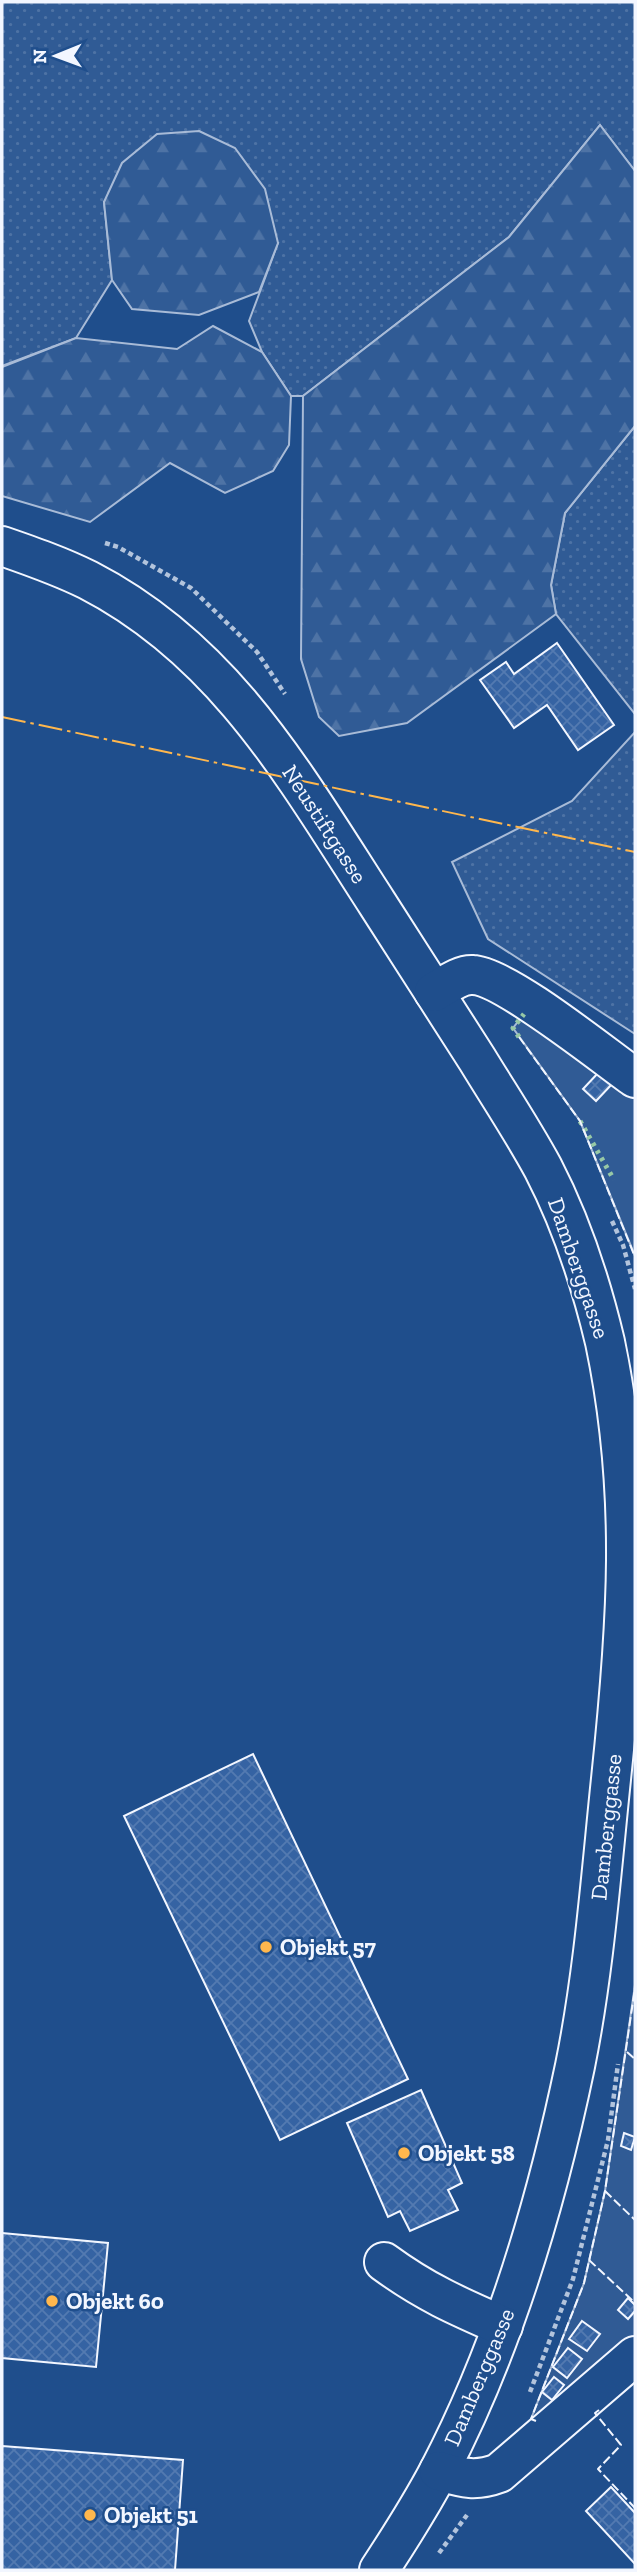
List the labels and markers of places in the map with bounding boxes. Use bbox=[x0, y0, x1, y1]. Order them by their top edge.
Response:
place label: Objekt 57 bbox=[280, 1933, 376, 1961]
marker: Objekt 57 bbox=[258, 1939, 274, 1955]
place label: Objekt 58 bbox=[418, 2139, 515, 2167]
marker: Objekt 58 bbox=[396, 2145, 412, 2161]
place label: Objekt 60 bbox=[66, 2287, 164, 2315]
marker: Objekt 60 bbox=[44, 2293, 60, 2309]
place label: Objekt 51 bbox=[104, 2501, 198, 2529]
marker: Objekt 51 bbox=[82, 2507, 98, 2523]

